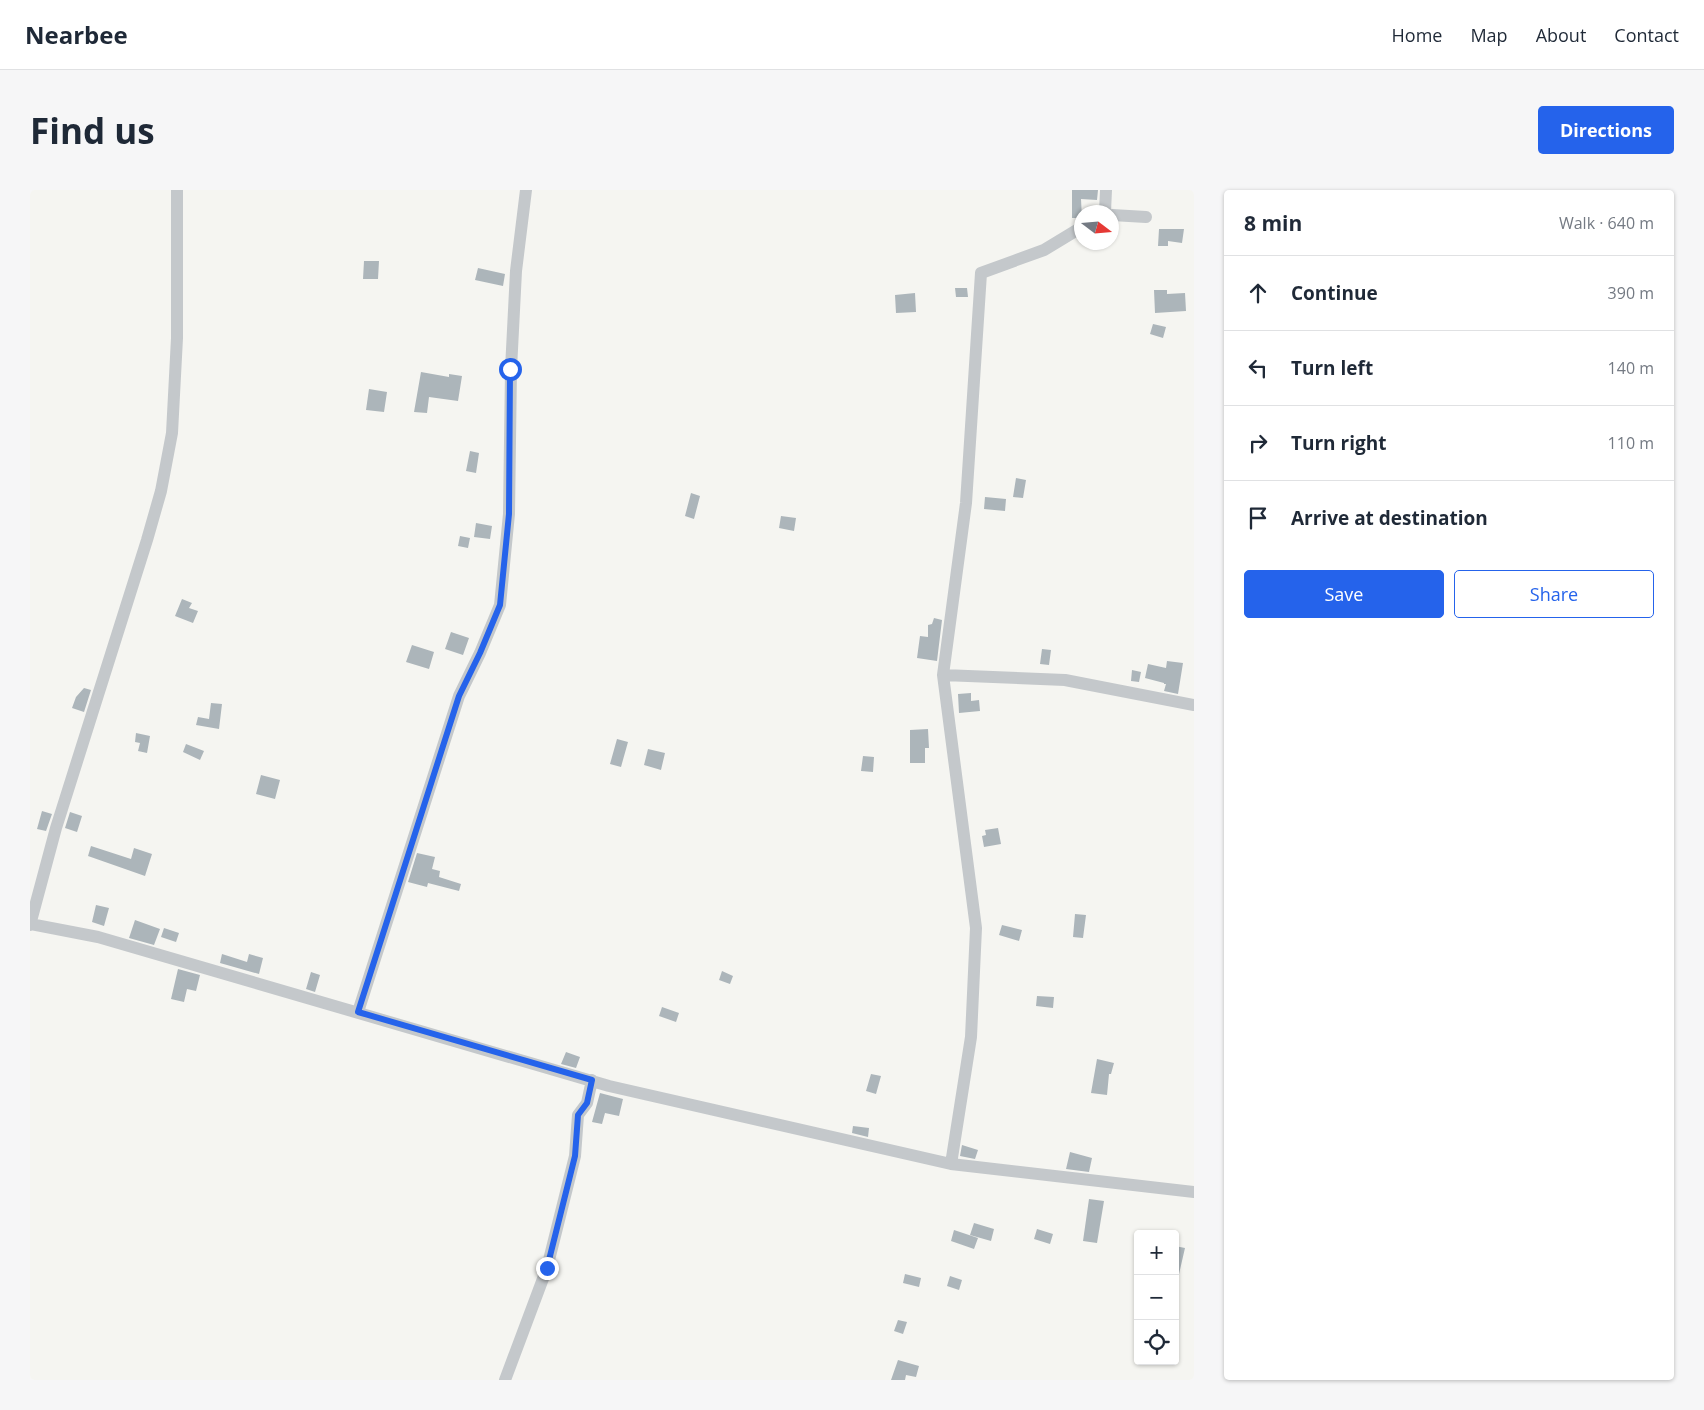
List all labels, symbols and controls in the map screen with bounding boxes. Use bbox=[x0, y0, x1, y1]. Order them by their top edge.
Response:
text: Nearbee bbox=[25, 18, 128, 51]
text: Home bbox=[1392, 23, 1442, 47]
text: Map bbox=[1470, 23, 1508, 47]
text: About bbox=[1536, 23, 1586, 47]
text: Contact bbox=[1614, 23, 1679, 47]
button: Directions bbox=[1538, 106, 1674, 154]
text: Find us bbox=[30, 107, 155, 154]
north arrow bbox=[1074, 205, 1119, 250]
text: 8 min bbox=[1244, 209, 1302, 237]
text: Walk · 640 m bbox=[1559, 212, 1654, 234]
icon: ahead bbox=[1244, 279, 1272, 307]
text: Continue bbox=[1291, 280, 1378, 306]
text: 390 m bbox=[1608, 282, 1654, 304]
icon: left bbox=[1244, 354, 1272, 382]
text: Turn left bbox=[1291, 355, 1373, 381]
text: 140 m bbox=[1608, 357, 1654, 379]
route start bbox=[499, 358, 522, 381]
icon: right bbox=[1244, 429, 1272, 457]
text: Turn right bbox=[1291, 430, 1386, 456]
text: 110 m bbox=[1608, 432, 1654, 454]
icon: arrive bbox=[1244, 504, 1272, 532]
text: Arrive at destination bbox=[1291, 505, 1488, 531]
button: Save bbox=[1244, 570, 1444, 618]
button: Share bbox=[1454, 570, 1654, 618]
map controls bbox=[1134, 1230, 1179, 1365]
button: + bbox=[1134, 1230, 1179, 1275]
route end bbox=[536, 1257, 559, 1280]
button: − bbox=[1134, 1275, 1179, 1320]
button: locate bbox=[1134, 1320, 1179, 1365]

